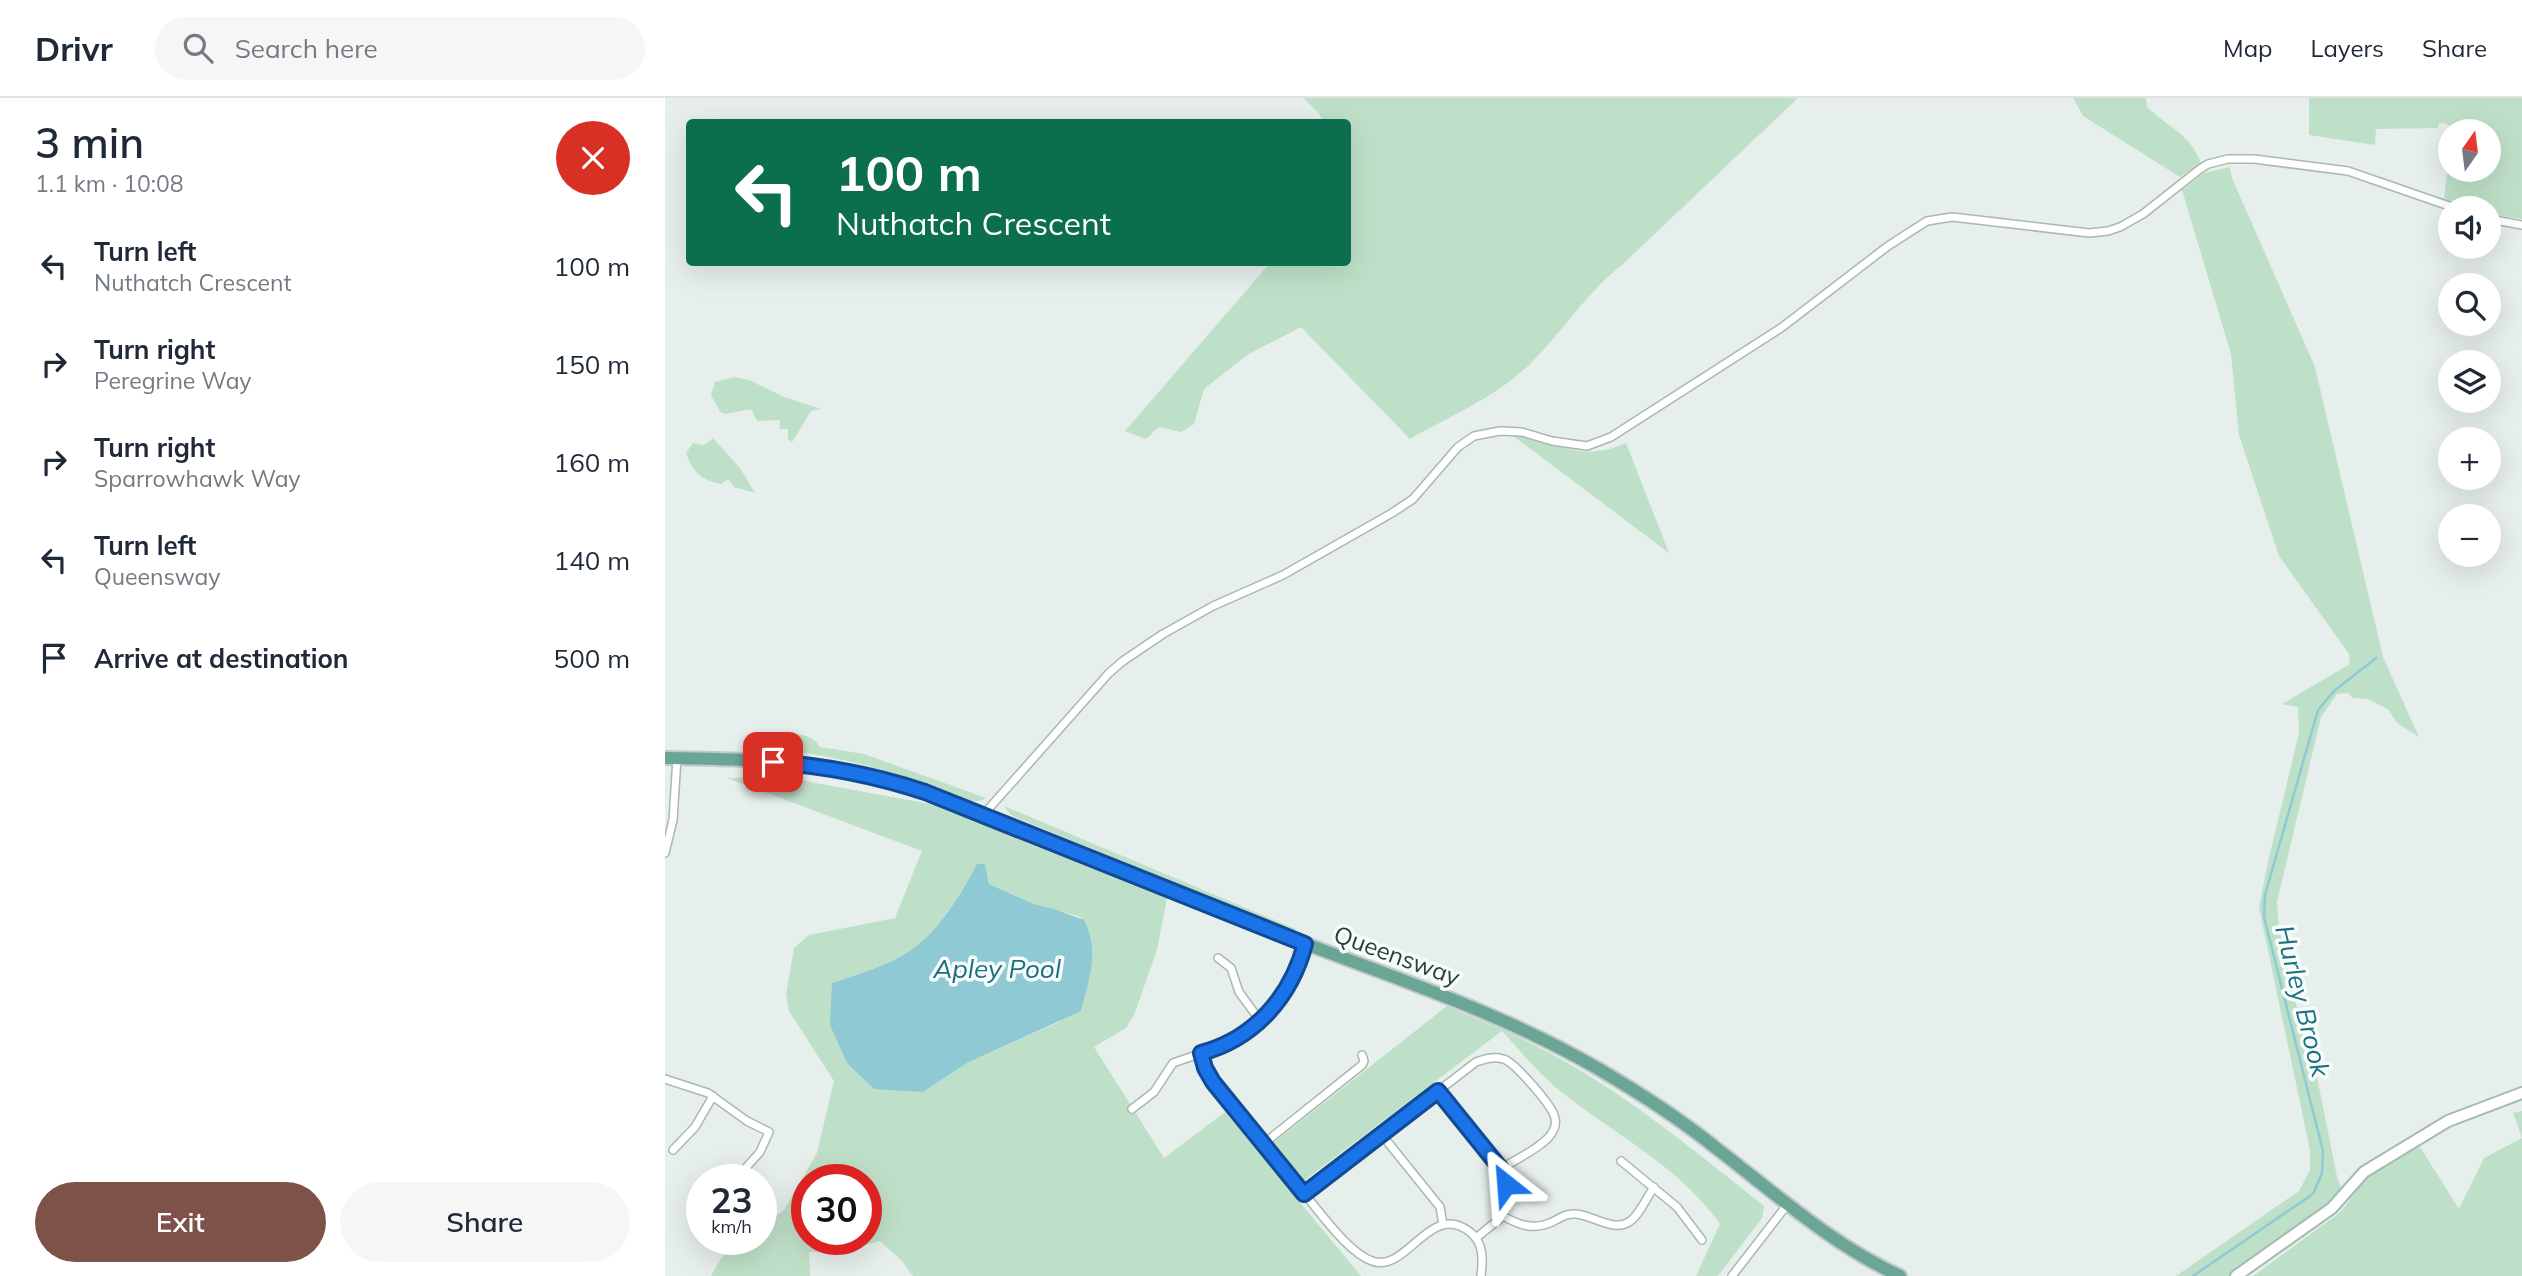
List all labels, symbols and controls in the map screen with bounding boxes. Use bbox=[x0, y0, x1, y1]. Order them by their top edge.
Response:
search box bbox=[155, 17, 645, 80]
text: Drivr bbox=[35, 28, 113, 69]
icon: search bbox=[179, 29, 217, 67]
text: Search here bbox=[235, 32, 378, 65]
text: Map bbox=[2223, 33, 2272, 63]
text: Layers bbox=[2310, 33, 2384, 63]
text: Share bbox=[2422, 33, 2487, 63]
text: 3 min bbox=[35, 116, 144, 169]
north arrow bbox=[2438, 119, 2501, 182]
map controls bbox=[2438, 119, 2501, 567]
button: close bbox=[556, 121, 630, 195]
text: 100 m bbox=[836, 142, 982, 203]
icon: left bbox=[721, 147, 812, 238]
text: 1.1 km · 10:08 bbox=[35, 169, 184, 198]
button: sound bbox=[2438, 196, 2501, 259]
text: Nuthatch Crescent bbox=[836, 203, 1111, 243]
text: Turn left bbox=[94, 235, 196, 268]
icon: left bbox=[35, 247, 73, 285]
text: 100 m bbox=[554, 250, 630, 283]
text: Nuthatch Crescent bbox=[94, 268, 292, 297]
button: search bbox=[2438, 273, 2501, 336]
text: Turn right bbox=[94, 333, 215, 366]
icon: right bbox=[35, 345, 73, 383]
text: 150 m bbox=[554, 348, 630, 381]
button: layers bbox=[2438, 350, 2501, 413]
text: Peregrine Way bbox=[94, 366, 252, 395]
button: + bbox=[2438, 427, 2501, 490]
text: Turn right bbox=[94, 431, 215, 464]
icon: right bbox=[35, 443, 73, 481]
text: 160 m bbox=[554, 446, 630, 479]
text: Sparrowhawk Way bbox=[94, 464, 301, 493]
button: − bbox=[2438, 504, 2501, 567]
text: Turn left bbox=[94, 529, 196, 562]
icon: left bbox=[35, 541, 73, 579]
text: 140 m bbox=[554, 544, 630, 577]
text: Queensway bbox=[94, 562, 220, 591]
icon: arrive bbox=[35, 639, 73, 677]
text: Arrive at destination bbox=[94, 642, 349, 675]
text: 500 m bbox=[554, 642, 630, 675]
pin bbox=[743, 732, 803, 792]
icon: arrive bbox=[754, 743, 792, 781]
street label: Queensway bbox=[1330, 918, 1464, 992]
water label: Hurley Brook bbox=[2268, 922, 2338, 1081]
water label: Apley Pool bbox=[932, 952, 1062, 985]
position arrow bbox=[1469, 1147, 1543, 1221]
speed limit sign: 30 bbox=[791, 1164, 882, 1255]
text: 23 bbox=[710, 1178, 753, 1222]
button: Exit bbox=[35, 1182, 326, 1262]
button: Share bbox=[340, 1182, 630, 1262]
text: km/h bbox=[711, 1215, 752, 1238]

